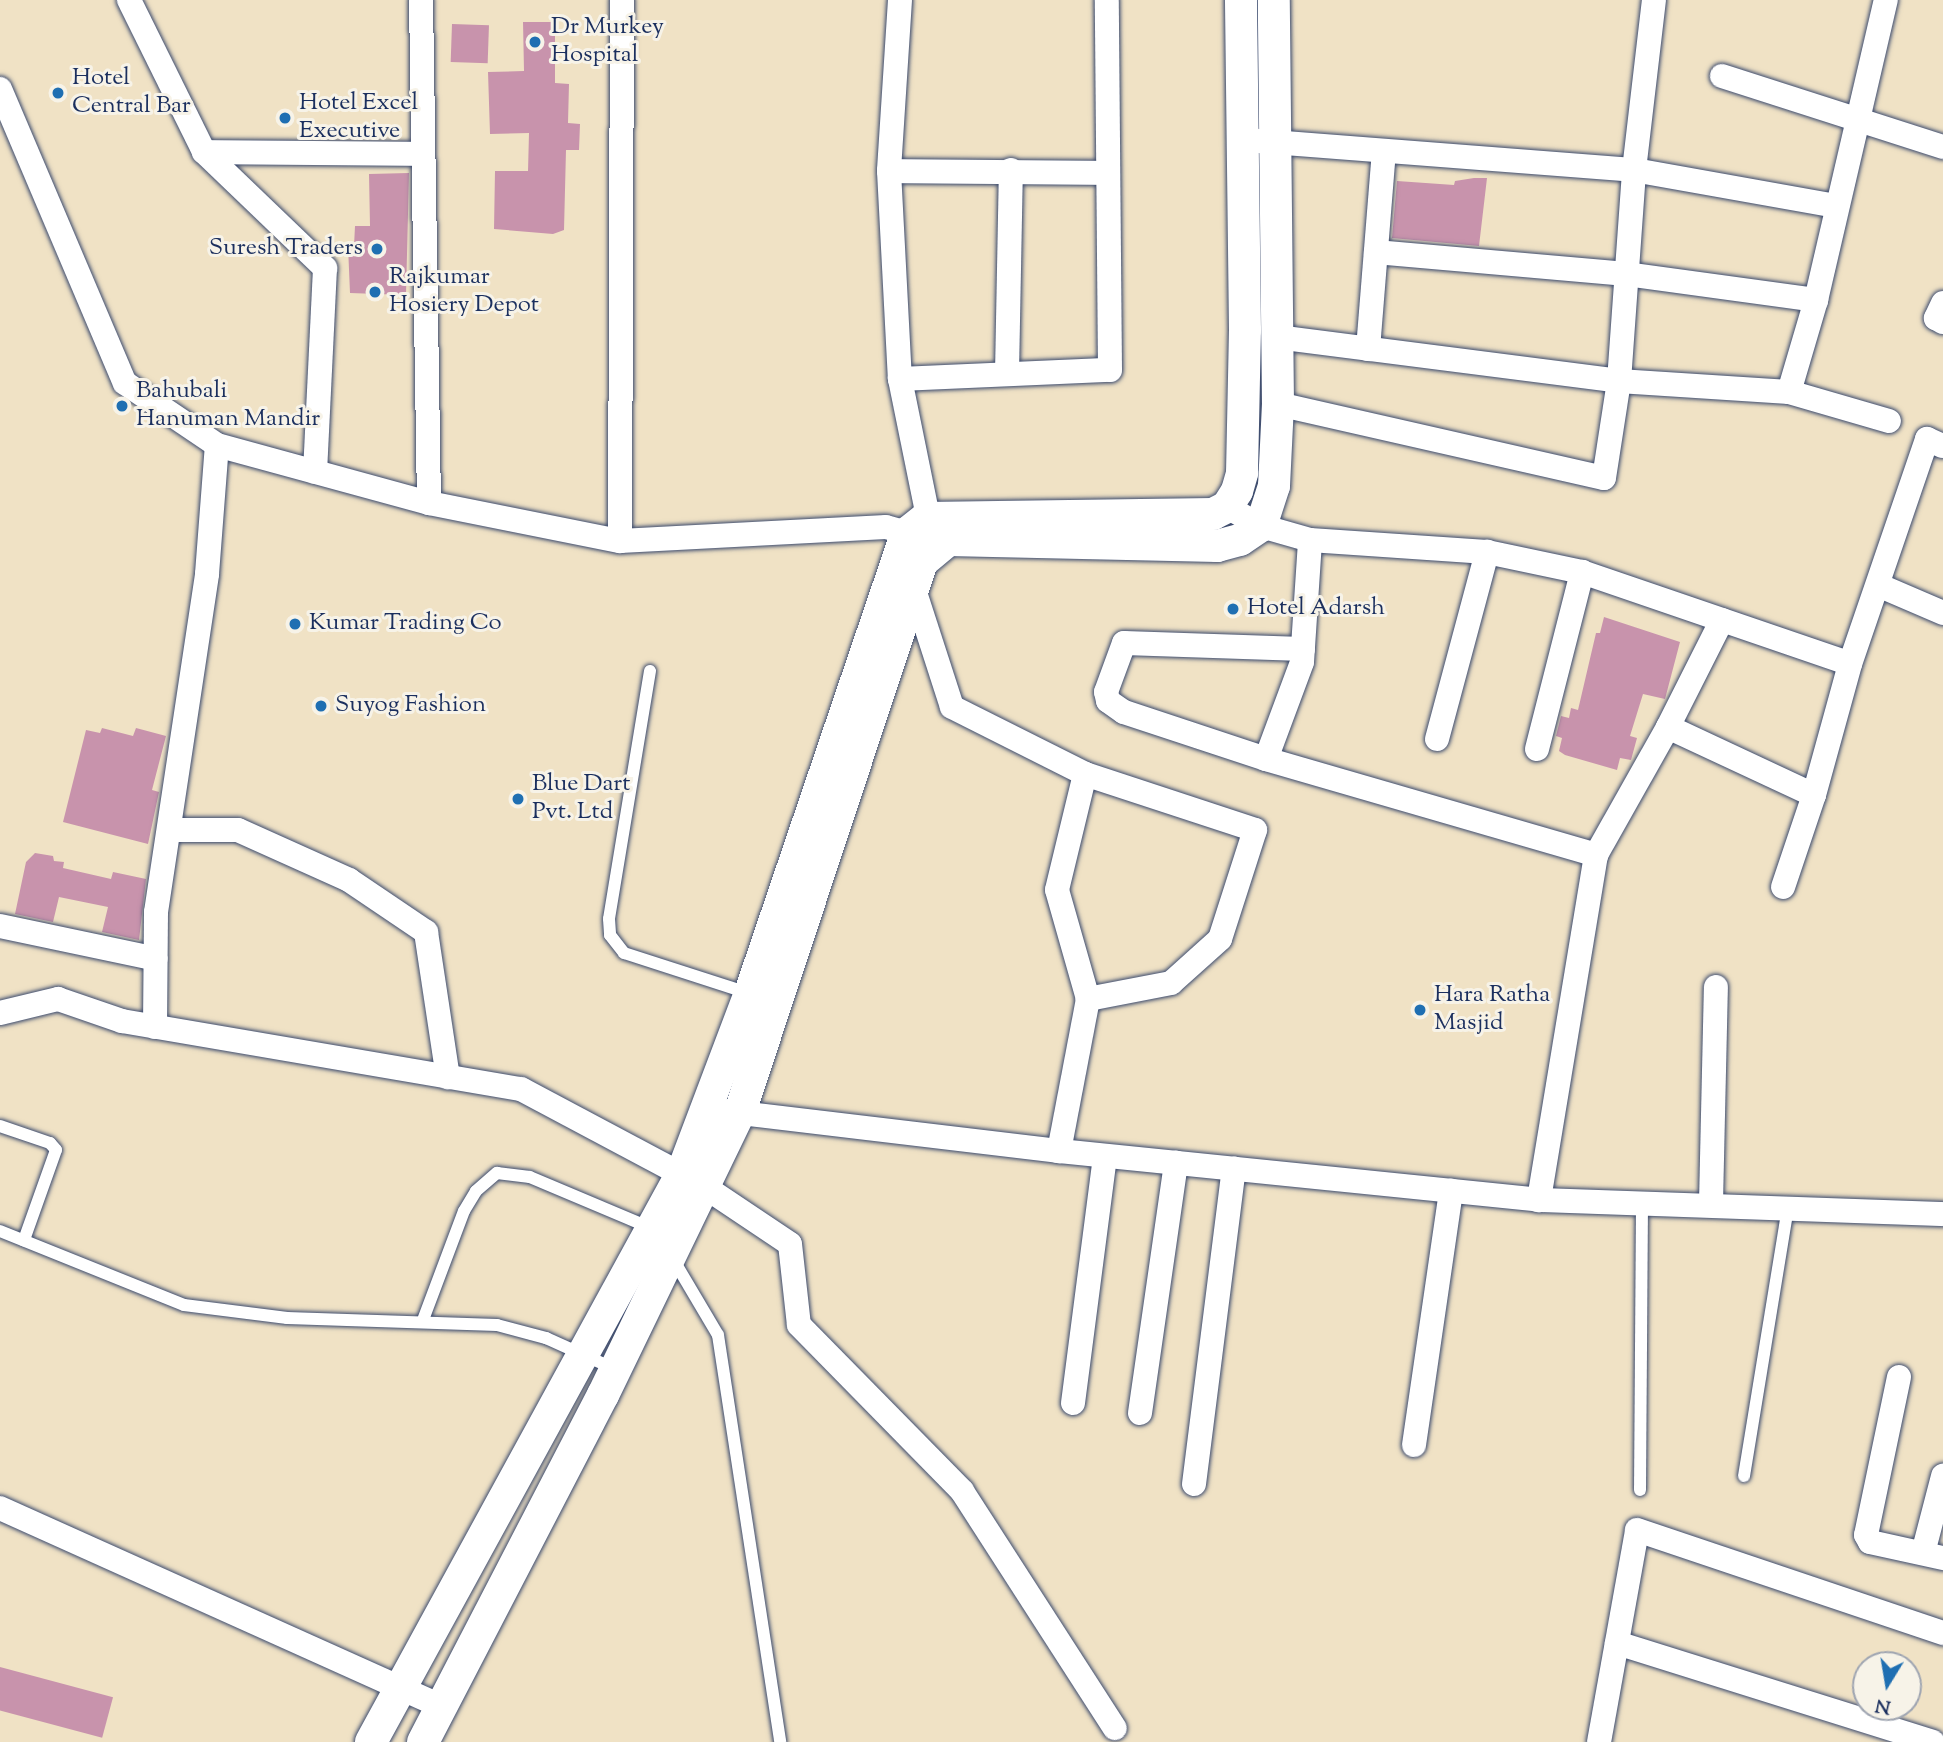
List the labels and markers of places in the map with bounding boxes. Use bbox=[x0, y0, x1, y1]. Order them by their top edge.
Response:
place label: Dr Murkey Hospital bbox=[551, 14, 664, 70]
marker: Dr Murkey Hospital bbox=[525, 32, 545, 52]
place label: Hotel Central Bar bbox=[72, 65, 191, 121]
marker: Hotel Central Bar bbox=[50, 85, 66, 101]
place label: Hotel Excel Executive bbox=[299, 90, 418, 146]
marker: Hotel Excel Executive bbox=[277, 110, 293, 126]
place label: Suresh Traders bbox=[209, 235, 363, 263]
marker: Suresh Traders bbox=[369, 241, 385, 257]
place label: Rajkumar Hosiery Depot bbox=[389, 264, 539, 320]
marker: Rajkumar Hosiery Depot bbox=[367, 284, 383, 300]
place label: Bahubali Hanuman Mandir bbox=[136, 378, 320, 434]
marker: Bahubali Hanuman Mandir bbox=[114, 398, 130, 414]
place label: Hotel Adarsh bbox=[1247, 595, 1385, 623]
marker: Hotel Adarsh bbox=[1225, 601, 1241, 617]
place label: Kumar Trading Co bbox=[309, 610, 502, 638]
marker: Kumar Trading Co bbox=[287, 616, 303, 632]
place label: Suyog Fashion bbox=[335, 692, 486, 720]
marker: Suyog Fashion bbox=[313, 698, 329, 714]
place label: Blue Dart Pvt. Ltd bbox=[532, 771, 631, 827]
marker: Blue Dart Pvt. Ltd bbox=[510, 791, 526, 807]
place label: Hara Ratha Masjid bbox=[1434, 982, 1550, 1038]
marker: Hara Ratha Masjid bbox=[1412, 1002, 1428, 1018]

